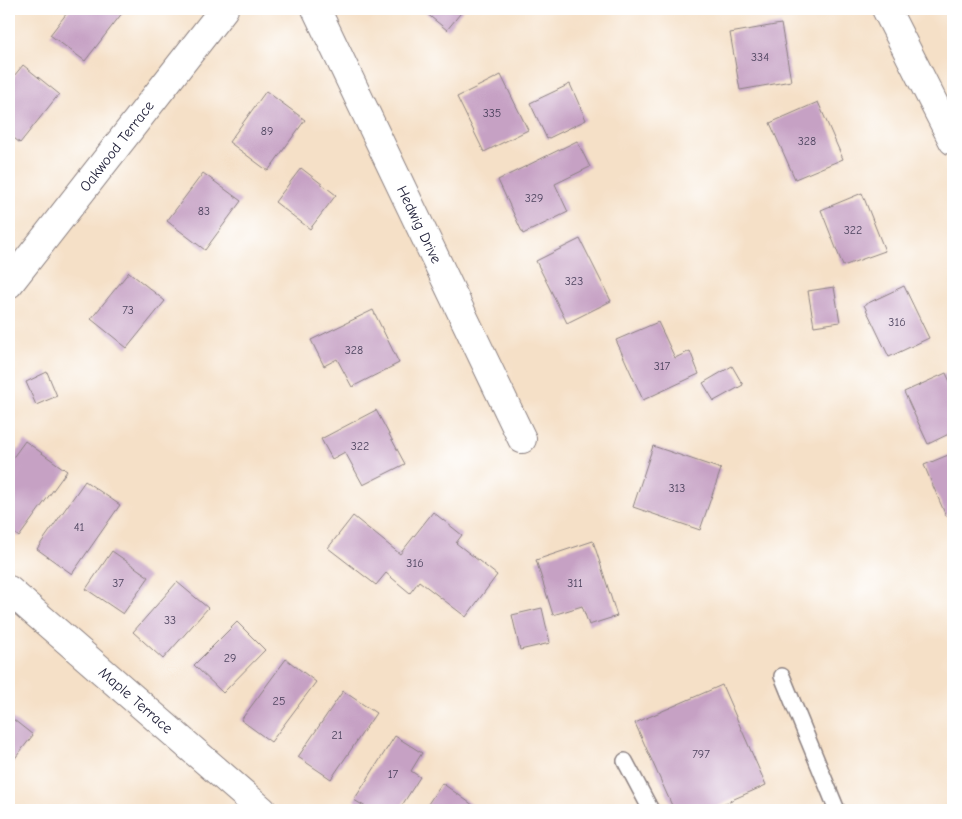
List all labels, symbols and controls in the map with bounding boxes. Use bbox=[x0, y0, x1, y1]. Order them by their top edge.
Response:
house number: 334 bbox=[751, 50, 769, 64]
street label: Oakwood Terrace bbox=[76, 97, 158, 195]
house number: 335 bbox=[483, 106, 501, 120]
house number: 89 bbox=[261, 124, 273, 138]
house number: 328 bbox=[798, 134, 816, 148]
street label: Hedwig Drive bbox=[393, 183, 446, 267]
house number: 329 bbox=[525, 191, 543, 205]
house number: 83 bbox=[198, 204, 210, 218]
house number: 322 bbox=[844, 223, 862, 237]
house number: 323 bbox=[565, 274, 583, 288]
house number: 73 bbox=[122, 303, 134, 317]
house number: 316 bbox=[888, 315, 906, 329]
house number: 328 bbox=[345, 343, 363, 357]
house number: 317 bbox=[654, 359, 671, 373]
house number: 322 bbox=[351, 439, 369, 453]
house number: 313 bbox=[669, 481, 685, 495]
house number: 41 bbox=[74, 520, 85, 534]
house number: 316 bbox=[406, 556, 424, 570]
house number: 37 bbox=[112, 576, 124, 590]
house number: 311 bbox=[567, 576, 583, 590]
house number: 33 bbox=[164, 613, 176, 627]
house number: 29 bbox=[224, 651, 236, 665]
street label: Maple Terrace bbox=[95, 663, 177, 738]
house number: 25 bbox=[273, 694, 285, 708]
house number: 21 bbox=[331, 728, 343, 742]
house number: 797 bbox=[692, 747, 710, 761]
house number: 17 bbox=[388, 767, 399, 781]

